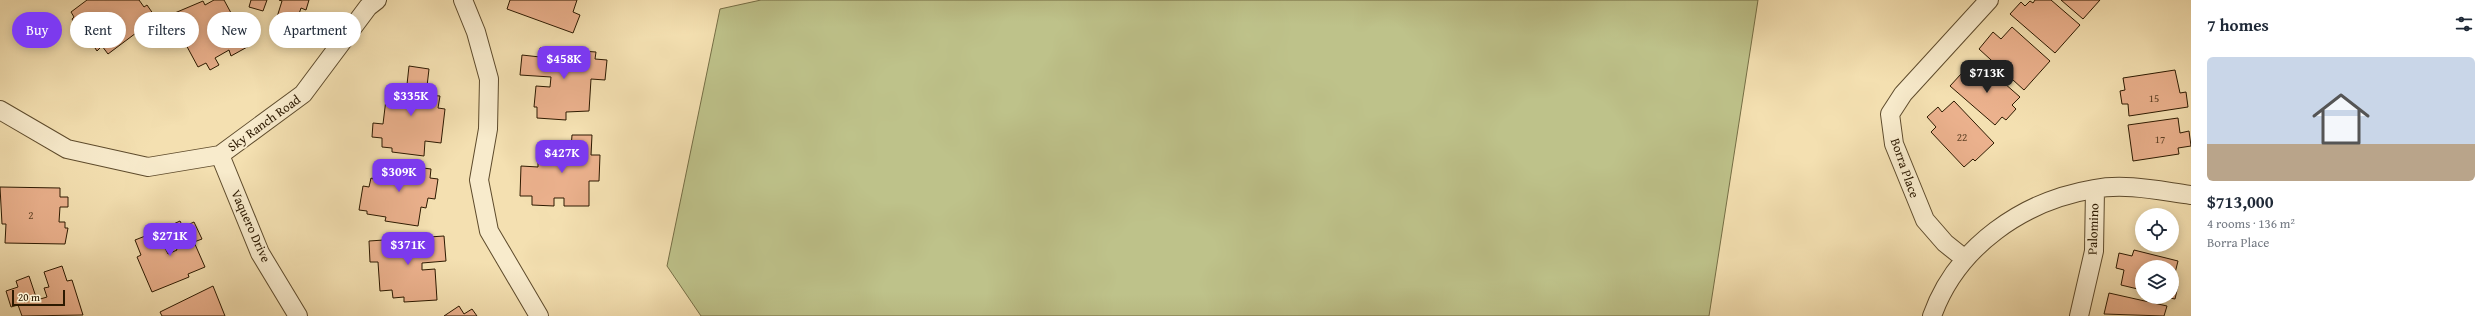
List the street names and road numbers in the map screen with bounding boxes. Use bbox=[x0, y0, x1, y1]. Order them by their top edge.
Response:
street label: Sky Ranch Road bbox=[224, 90, 304, 156]
street label: Borra Place bbox=[1886, 135, 1924, 201]
street label: Vaquero Drive bbox=[227, 187, 275, 265]
street label: Palomino bbox=[2083, 203, 2103, 255]

